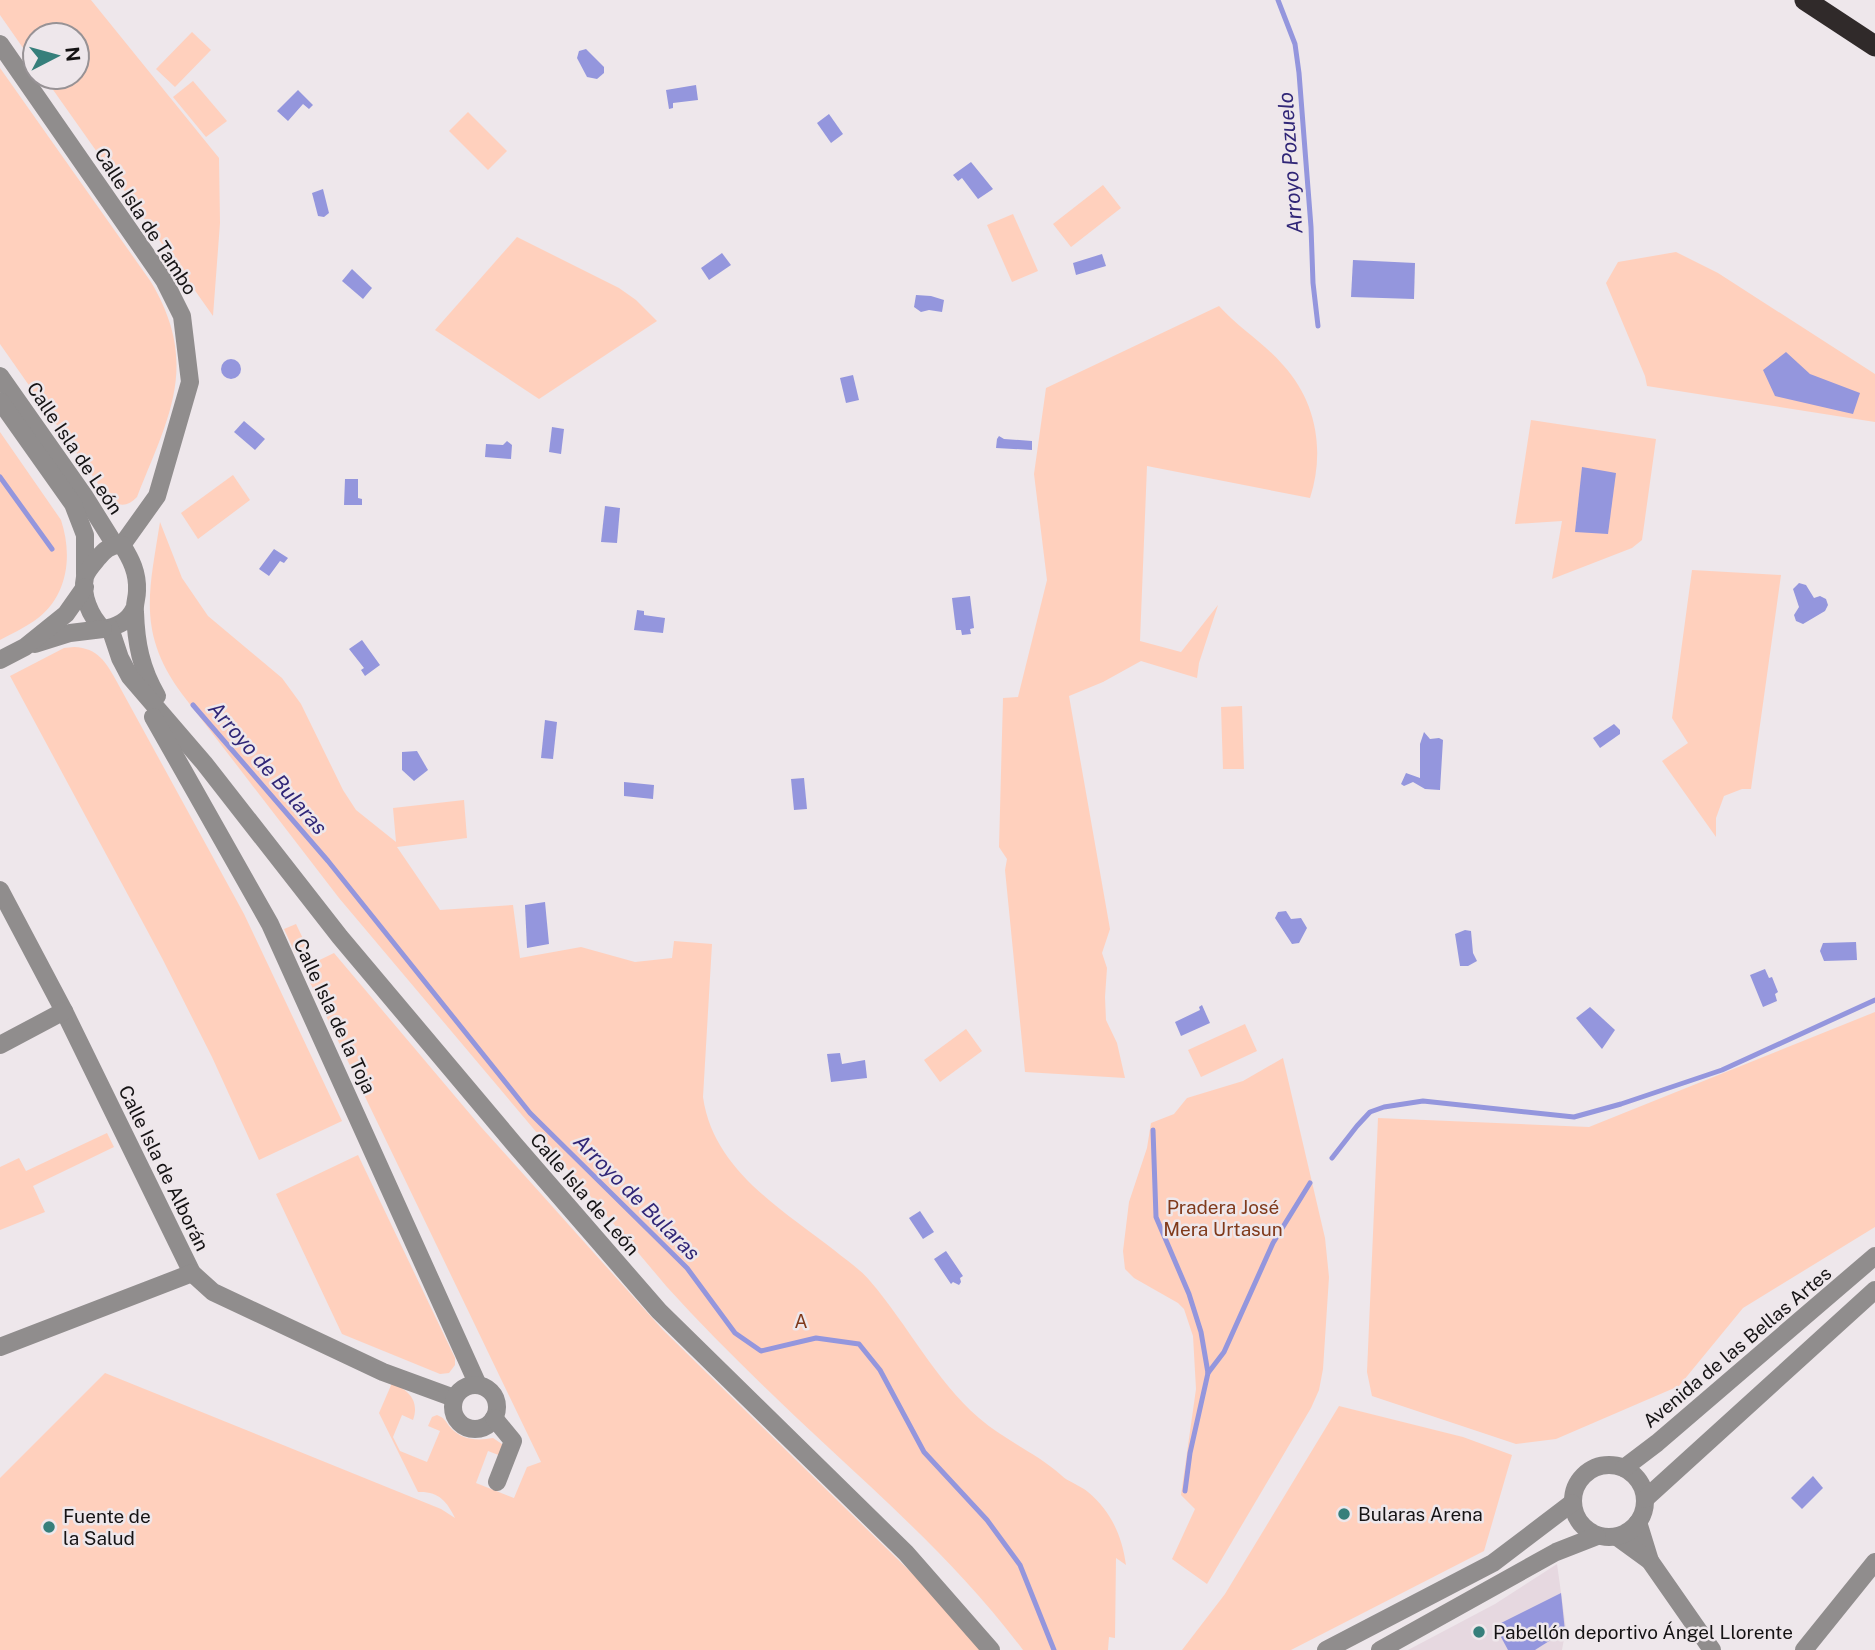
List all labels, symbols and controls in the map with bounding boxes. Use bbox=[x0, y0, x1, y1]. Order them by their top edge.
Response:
north arrow bbox=[21, 21, 91, 91]
text: N bbox=[61, 46, 85, 63]
water label: Arroyo Pozuelo bbox=[1273, 91, 1307, 235]
street label: Calle Isla de Tambo bbox=[90, 143, 202, 299]
street label: Calle Isla de León bbox=[23, 378, 127, 518]
water label: Arroyo de Bularas bbox=[203, 696, 333, 840]
street label: Calle Isla de la Toja bbox=[289, 935, 381, 1097]
street label: Calle Isla de Alborán bbox=[114, 1082, 214, 1254]
street label: Calle Isla de León bbox=[526, 1128, 644, 1260]
water label: Arroyo de Bularas bbox=[569, 1129, 705, 1265]
park label: Pradera José Mera Urtasun bbox=[1163, 1196, 1283, 1240]
street label: Avenida de las Bellas Artes bbox=[1639, 1262, 1835, 1432]
park label: A bbox=[794, 1310, 808, 1332]
place label: Bularas Arena bbox=[1358, 1503, 1483, 1525]
place label: Fuente de la Salud bbox=[63, 1505, 151, 1549]
marker: Bularas Arena bbox=[1336, 1506, 1352, 1522]
marker: Fuente de la Salud bbox=[41, 1519, 57, 1535]
place label: Pabellón deportivo Ángel Llorente bbox=[1493, 1621, 1793, 1643]
marker: Pabellón deportivo Ángel Llorente bbox=[1471, 1624, 1487, 1640]

